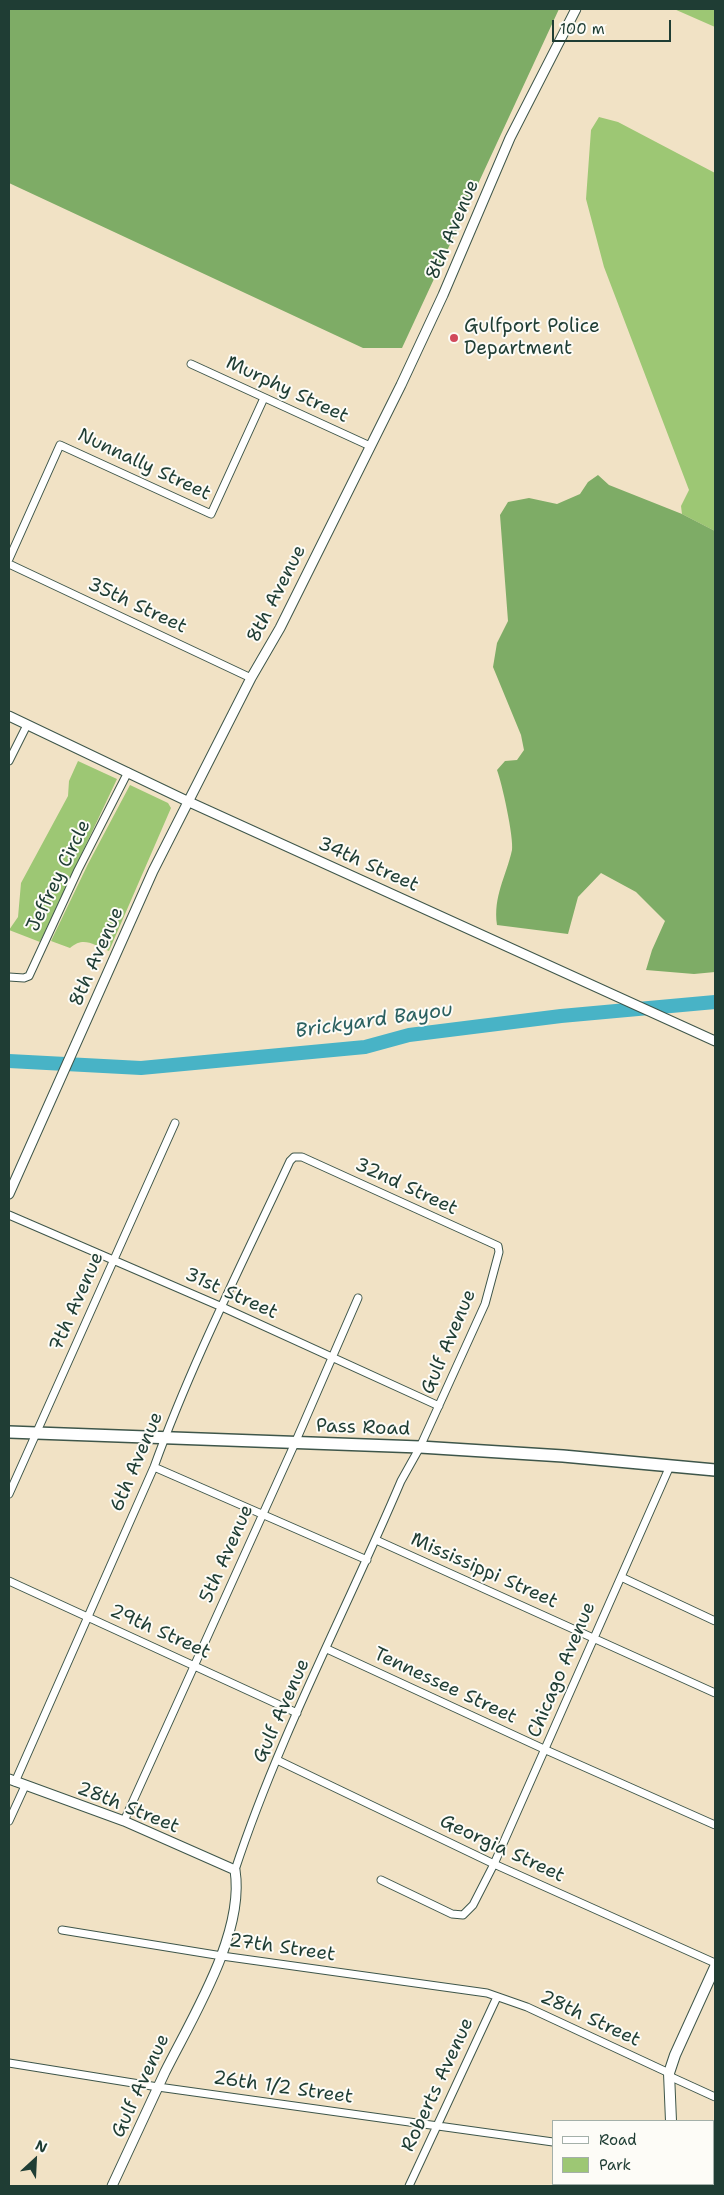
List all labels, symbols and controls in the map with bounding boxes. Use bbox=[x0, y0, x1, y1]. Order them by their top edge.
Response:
scale bar bbox=[554, 10, 673, 42]
text: 100 m bbox=[560, 19, 605, 39]
street label: 8th Avenue bbox=[422, 177, 484, 283]
place label: Gulfport Police Department bbox=[464, 316, 600, 360]
marker: Gulfport Police Department bbox=[448, 332, 460, 344]
street label: Murphy Street bbox=[222, 352, 352, 428]
street label: Nunnally Street bbox=[74, 424, 214, 506]
street label: 8th Avenue bbox=[243, 541, 311, 647]
street label: 35th Street bbox=[84, 573, 190, 639]
street label: Jeffrey Circle bbox=[22, 816, 96, 936]
street label: 34th Street bbox=[314, 833, 422, 897]
street label: 8th Avenue bbox=[65, 904, 129, 1010]
water label: Brickyard Bayou bbox=[294, 998, 454, 1044]
street label: 32nd Street bbox=[351, 1153, 461, 1221]
street label: 7th Avenue bbox=[45, 1249, 109, 1355]
street label: 31st Street bbox=[181, 1263, 281, 1325]
street label: Gulf Avenue bbox=[417, 1286, 481, 1398]
street label: 6th Avenue bbox=[106, 1409, 168, 1515]
street label: Pass Road bbox=[315, 1415, 411, 1441]
street label: 5th Avenue bbox=[195, 1501, 259, 1607]
street label: Mississippi Street bbox=[407, 1528, 561, 1614]
street label: Chicago Avenue bbox=[523, 1599, 601, 1741]
street label: 29th Street bbox=[106, 1600, 214, 1664]
street label: Tennessee Street bbox=[370, 1643, 520, 1729]
street label: Gulf Avenue bbox=[249, 1655, 315, 1767]
street label: 28th Street bbox=[74, 1777, 182, 1839]
street label: Georgia Street bbox=[436, 1810, 568, 1888]
street label: 27th Street bbox=[227, 1929, 337, 1967]
street label: 28th Street bbox=[536, 1986, 644, 2052]
street label: Roberts Avenue bbox=[397, 2014, 479, 2156]
street label: Gulf Avenue bbox=[107, 2031, 175, 2141]
street label: 26th 1/2 Street bbox=[212, 2067, 354, 2109]
legend bbox=[552, 2120, 714, 2185]
text: Road bbox=[599, 2130, 637, 2150]
north arrow bbox=[10, 2135, 60, 2185]
text: N bbox=[33, 2136, 50, 2157]
text: Park bbox=[599, 2155, 631, 2175]

